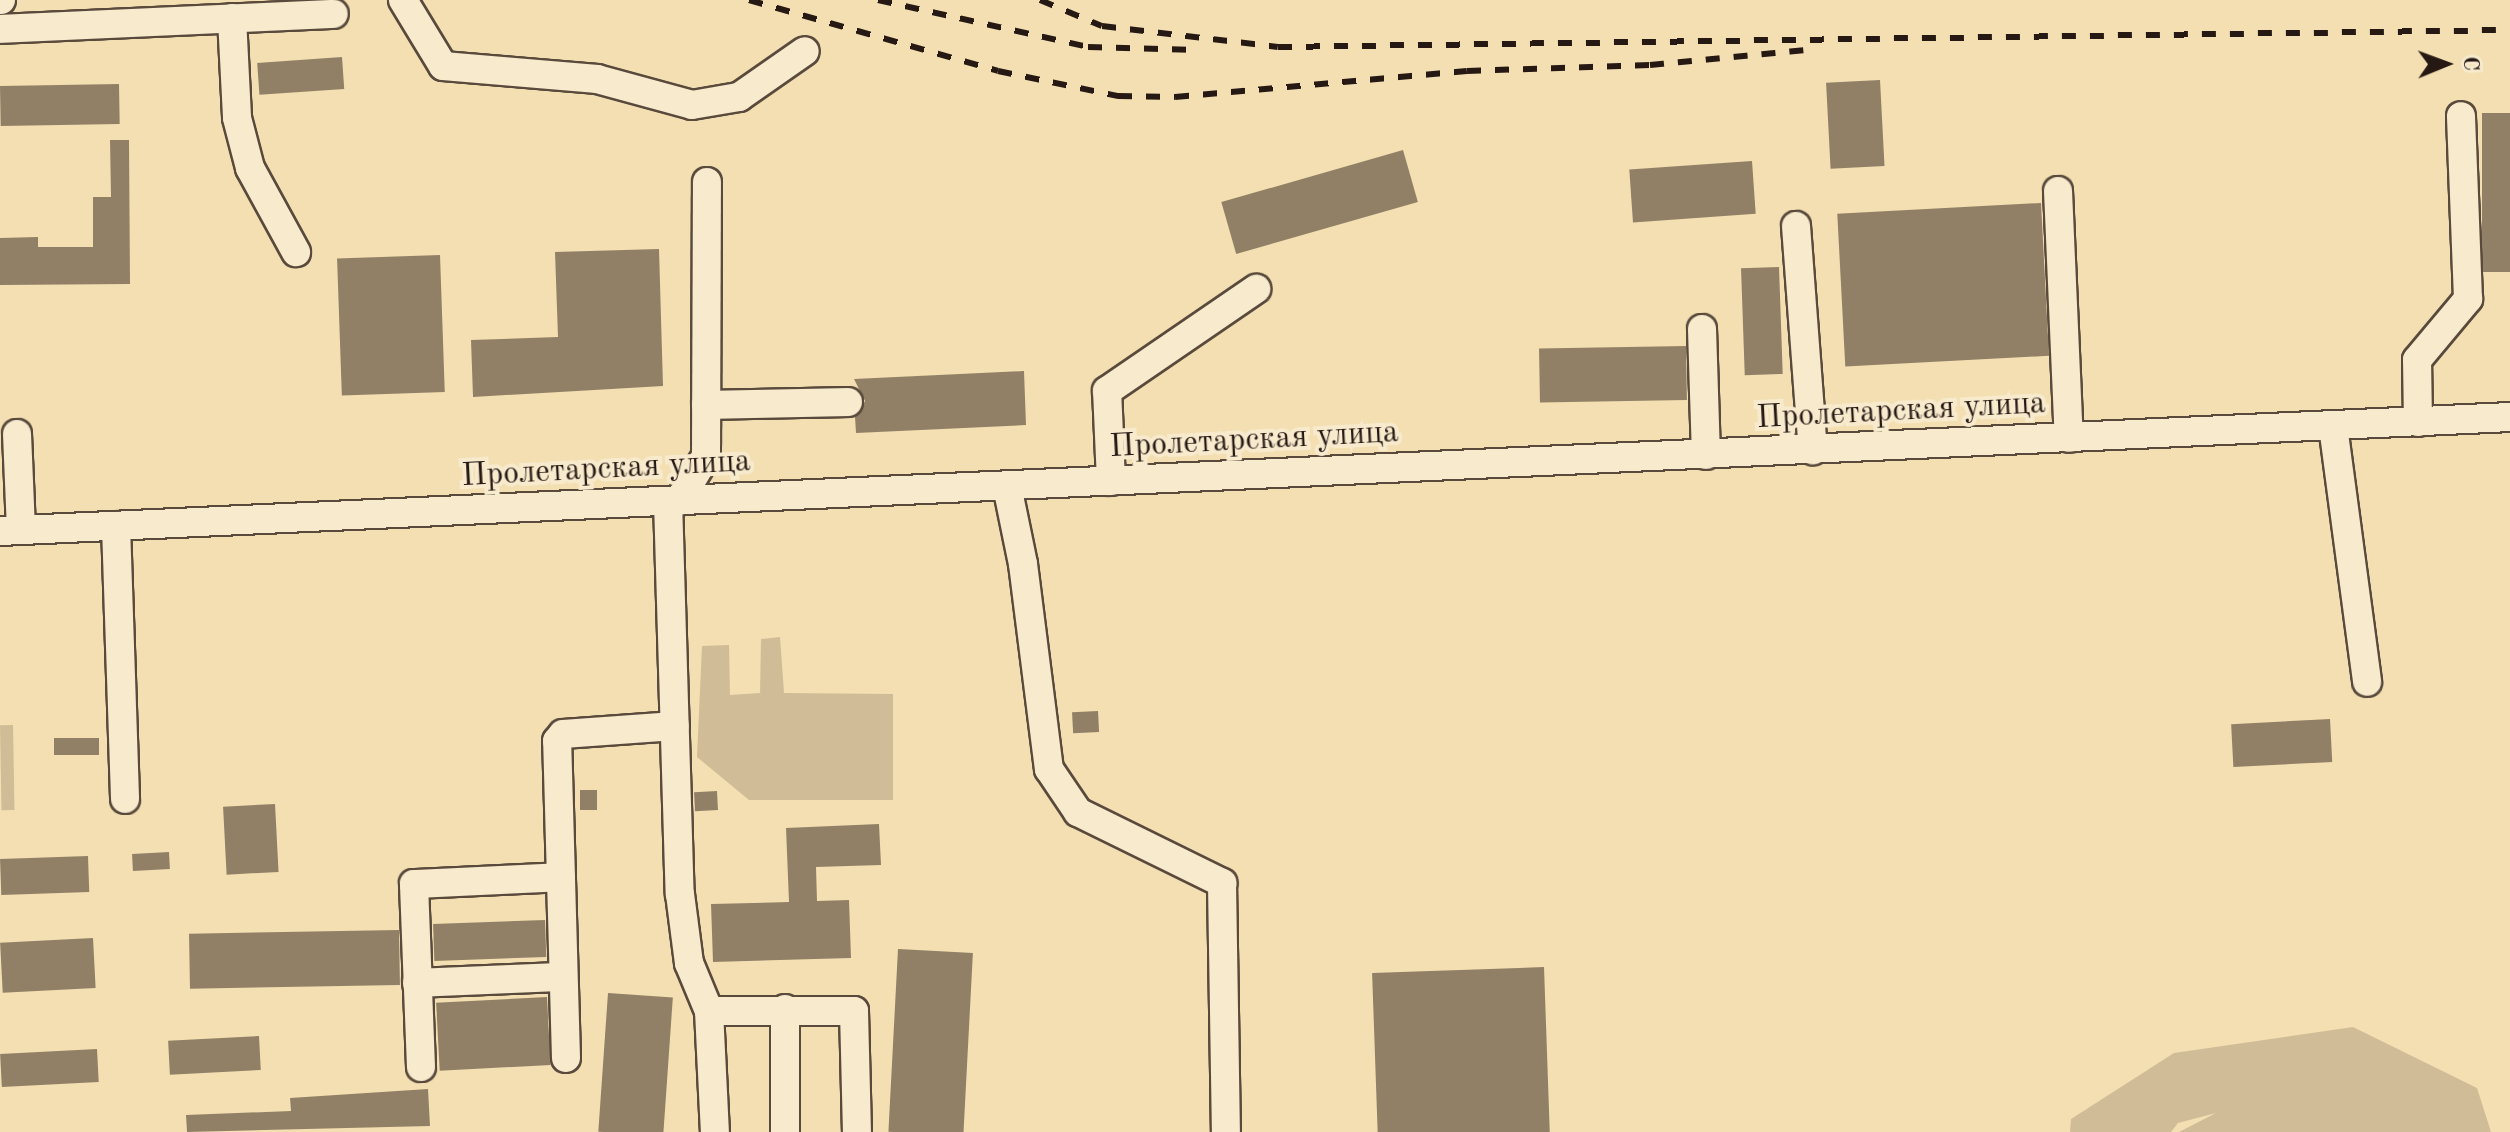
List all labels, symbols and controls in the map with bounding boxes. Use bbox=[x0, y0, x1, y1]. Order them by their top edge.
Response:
north arrow bbox=[2406, 24, 2486, 104]
text: С bbox=[2459, 56, 2481, 71]
street label: Пролетарская улица bbox=[1756, 385, 2046, 439]
street label: Пролетарская улица bbox=[1109, 414, 1399, 468]
street label: Пролетарская улица bbox=[461, 443, 751, 497]

